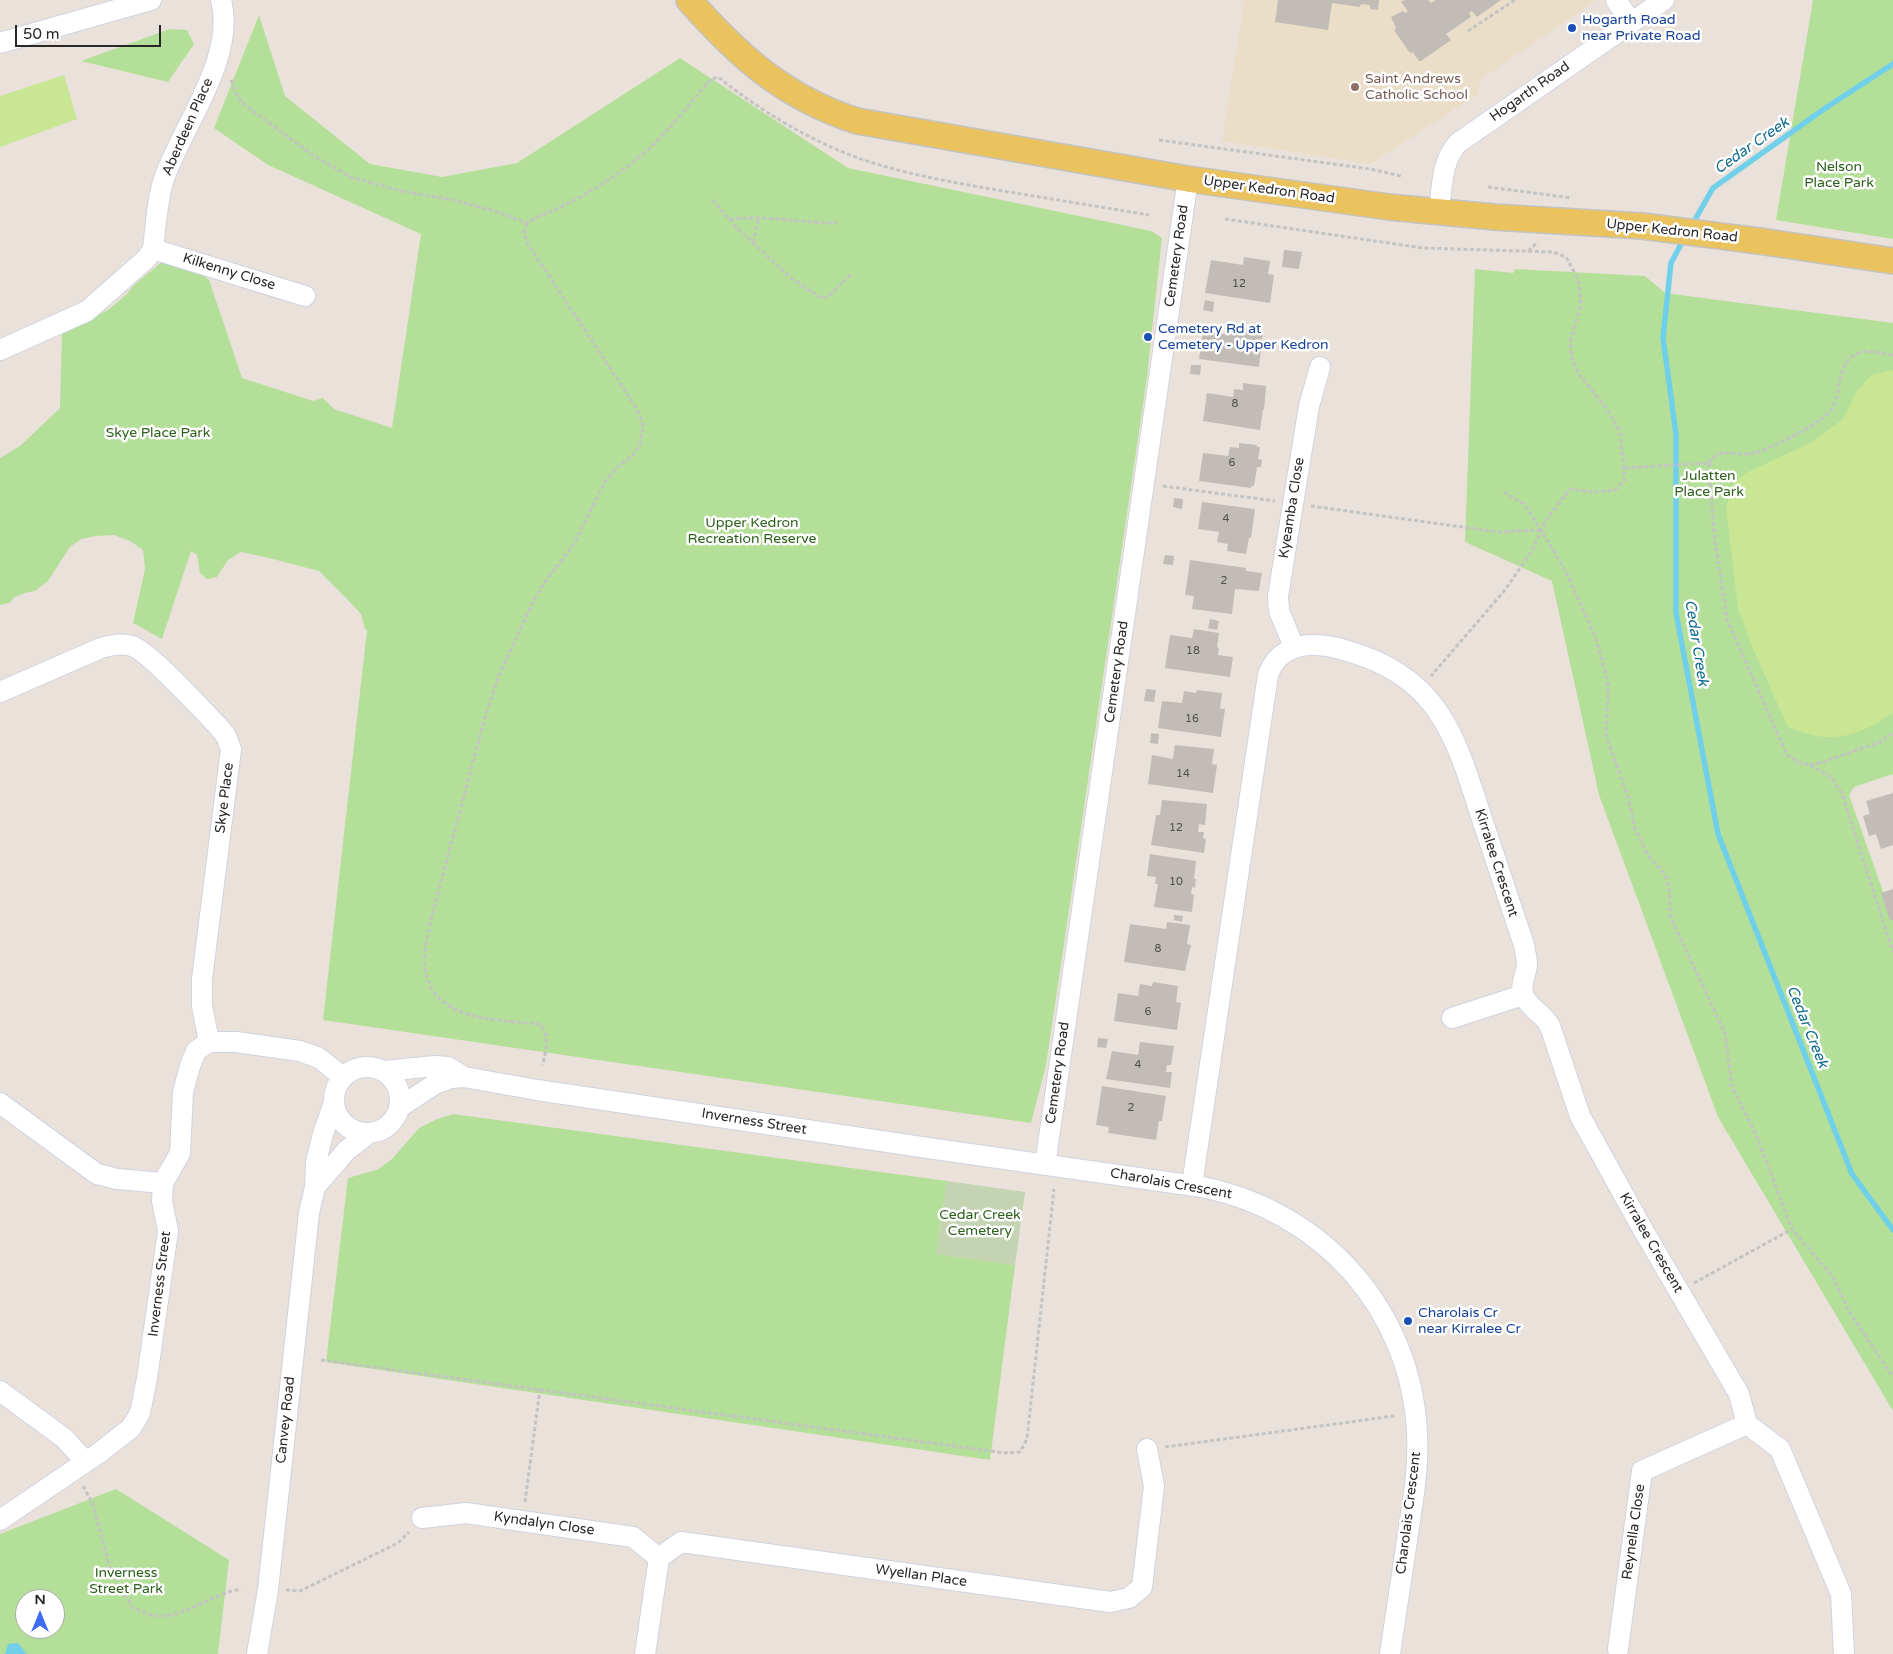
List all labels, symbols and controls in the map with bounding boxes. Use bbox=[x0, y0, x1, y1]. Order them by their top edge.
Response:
place label: Hogarth Road near Private Road bbox=[1582, 12, 1700, 44]
scale bar bbox=[18, 15, 164, 47]
marker: Hogarth Road near Private Road bbox=[1566, 22, 1578, 34]
text: 50 m bbox=[23, 25, 60, 43]
street label: Hogarth Road bbox=[1487, 58, 1573, 126]
place label: Saint Andrews Catholic School bbox=[1365, 71, 1468, 104]
street label: Aberdeen Place bbox=[159, 76, 217, 178]
marker: Saint Andrews Catholic School bbox=[1349, 81, 1361, 93]
water label: Cedar Creek bbox=[1711, 114, 1793, 178]
park label: Nelson Place Park bbox=[1804, 159, 1874, 192]
street label: Upper Kedron Road bbox=[1202, 172, 1336, 208]
street label: Cemetery Road bbox=[1162, 204, 1192, 308]
street label: Upper Kedron Road bbox=[1605, 216, 1739, 246]
street label: Kilkenny Close bbox=[181, 250, 277, 294]
house number: 12 bbox=[1232, 277, 1246, 291]
place label: Cemetery Rd at Cemetery - Upper Kedron bbox=[1158, 321, 1329, 354]
marker: Cemetery Rd at Cemetery - Upper Kedron bbox=[1142, 331, 1154, 343]
house number: 8 bbox=[1232, 397, 1238, 411]
park label: Skye Place Park bbox=[106, 425, 210, 441]
house number: 6 bbox=[1229, 456, 1235, 470]
street label: Kyeamba Close bbox=[1276, 456, 1308, 560]
park label: Julatten Place Park bbox=[1674, 468, 1744, 501]
house number: 4 bbox=[1223, 512, 1229, 526]
park label: Upper Kedron Recreation Reserve bbox=[688, 515, 816, 548]
house number: 2 bbox=[1221, 574, 1227, 588]
water label: Cedar Creek bbox=[1680, 599, 1712, 687]
street label: Cemetery Road bbox=[1102, 620, 1132, 724]
house number: 18 bbox=[1186, 644, 1200, 658]
house number: 16 bbox=[1185, 712, 1199, 726]
street label: Skye Place bbox=[212, 762, 238, 834]
house number: 14 bbox=[1176, 767, 1190, 781]
street label: Kirralee Crescent bbox=[1471, 807, 1521, 919]
house number: 12 bbox=[1169, 821, 1183, 835]
house number: 10 bbox=[1169, 875, 1183, 889]
house number: 8 bbox=[1155, 942, 1161, 956]
water label: Cedar Creek bbox=[1782, 983, 1832, 1071]
house number: 6 bbox=[1145, 1005, 1151, 1019]
street label: Cemetery Road bbox=[1043, 1021, 1073, 1125]
house number: 4 bbox=[1135, 1058, 1141, 1072]
house number: 2 bbox=[1128, 1101, 1134, 1115]
street label: Inverness Street bbox=[700, 1105, 808, 1139]
street label: Charolais Crescent bbox=[1109, 1165, 1233, 1203]
street label: Kirralee Crescent bbox=[1616, 1190, 1686, 1296]
park label: Cedar Creek Cemetery bbox=[939, 1207, 1021, 1240]
street label: Inverness Street bbox=[145, 1230, 175, 1338]
place label: Charolais Cr near Kirralee Cr bbox=[1418, 1305, 1521, 1338]
marker: Charolais Cr near Kirralee Cr bbox=[1402, 1315, 1414, 1327]
street label: Canvey Road bbox=[273, 1376, 299, 1464]
street label: Charolais Crescent bbox=[1393, 1451, 1425, 1575]
street label: Reynella Close bbox=[1619, 1483, 1649, 1581]
street label: Kyndalyn Close bbox=[492, 1509, 596, 1539]
street label: Wyellan Place bbox=[874, 1561, 968, 1591]
park label: Inverness Street Park bbox=[89, 1565, 163, 1598]
north arrow bbox=[15, 1589, 65, 1639]
text: N bbox=[34, 1591, 46, 1608]

